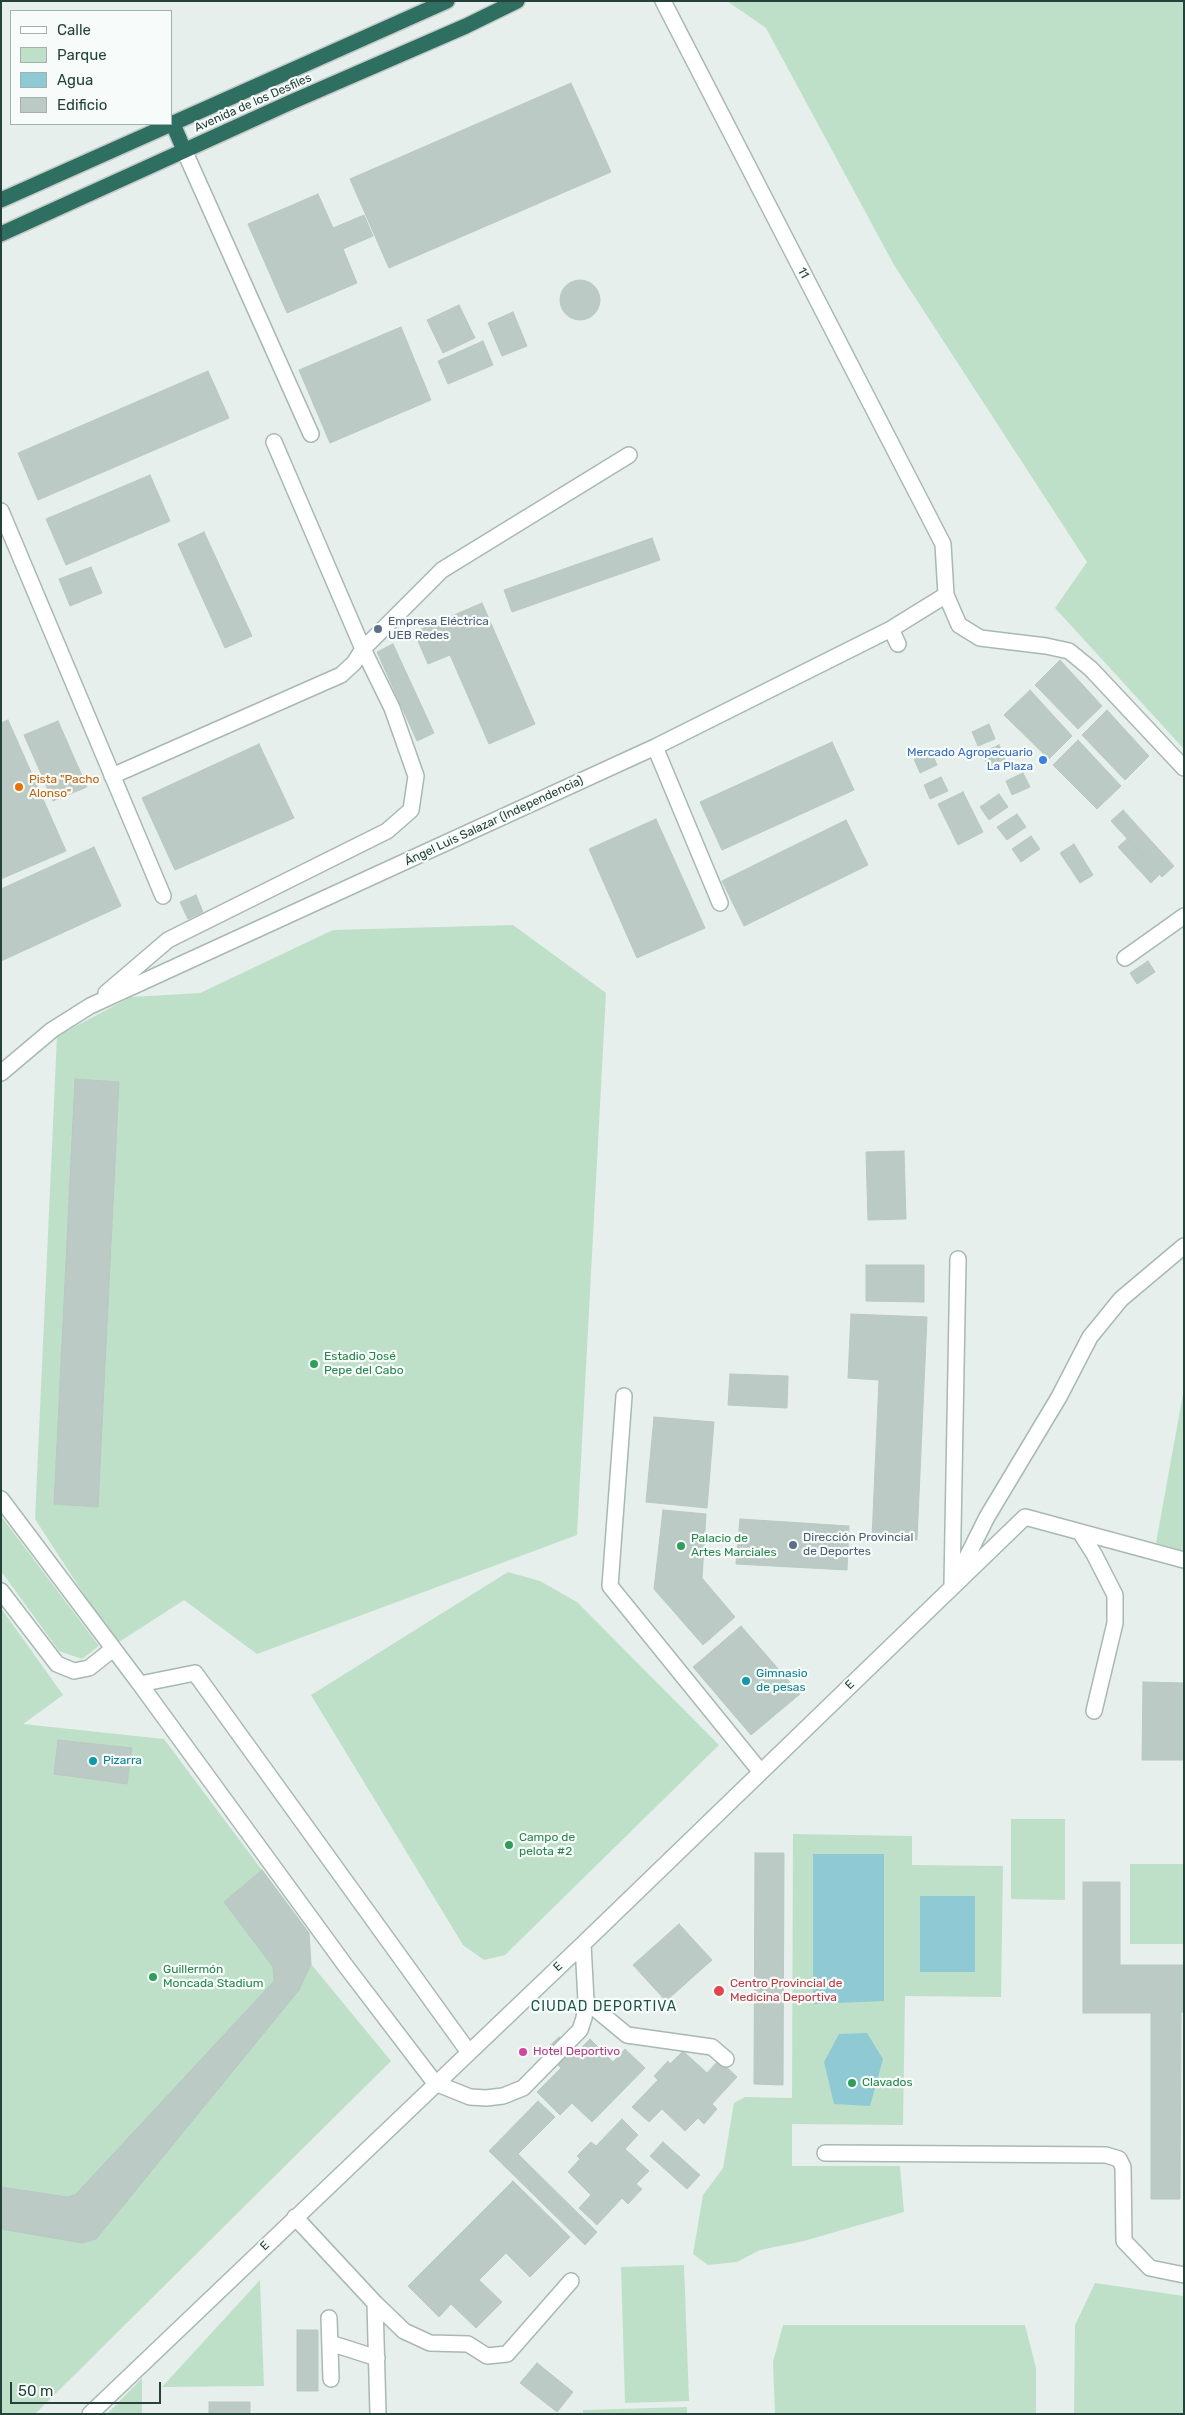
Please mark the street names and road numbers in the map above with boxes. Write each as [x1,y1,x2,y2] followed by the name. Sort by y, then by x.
[192,71,314,135] street label: Avenida de los Desfiles
[794,265,812,281] street label: 11
[402,773,586,869] street label: Ángel Luis Salazar (Independencia)
[842,1677,858,1693] street label: E
[550,1959,566,1975] street label: E
[257,2238,273,2254] street label: E

